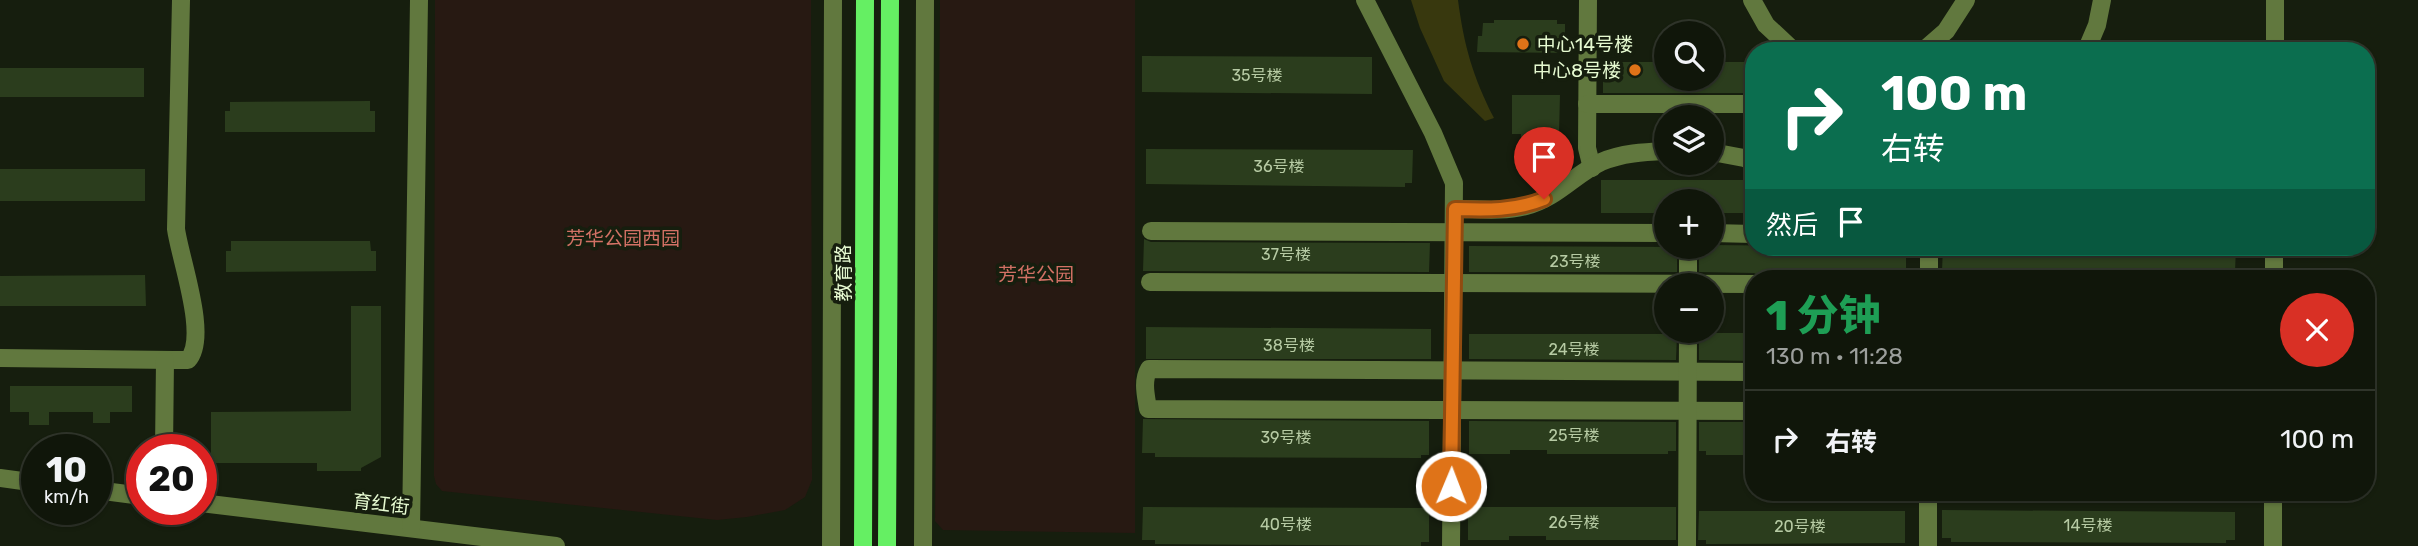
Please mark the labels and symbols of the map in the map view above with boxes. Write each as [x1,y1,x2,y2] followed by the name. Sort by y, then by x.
[1537,33,1633,56] place label: 中心14号楼
[1515,36,1531,52] marker: 中心14号楼
[1533,59,1621,82] place label: 中心8号楼
[1627,62,1643,78] marker: 中心8号楼
[1231,66,1283,85] house number: 35号楼
[1514,127,1574,199] pin
[1253,157,1305,176] house number: 36号楼
[566,227,680,250] park label: 芳华公园西园
[832,244,855,302] street label: 教育路
[1261,245,1311,264] house number: 37号楼
[1549,252,1601,271] house number: 23号楼
[998,263,1074,286] park label: 芳华公园
[1263,336,1315,355] house number: 38号楼
[1548,340,1600,359] house number: 24号楼
[1549,426,1599,445] house number: 25号楼
[1260,428,1312,447] house number: 39号楼
[126,434,217,525] speed limit sign: 20
[1414,449,1488,523] position arrow
[351,489,411,519] street label: 育红街
[1548,513,1600,532] house number: 26号楼
[1260,515,1312,534] house number: 40号楼
[2064,516,2112,535] house number: 14号楼
[1774,517,1826,536] house number: 20号楼

